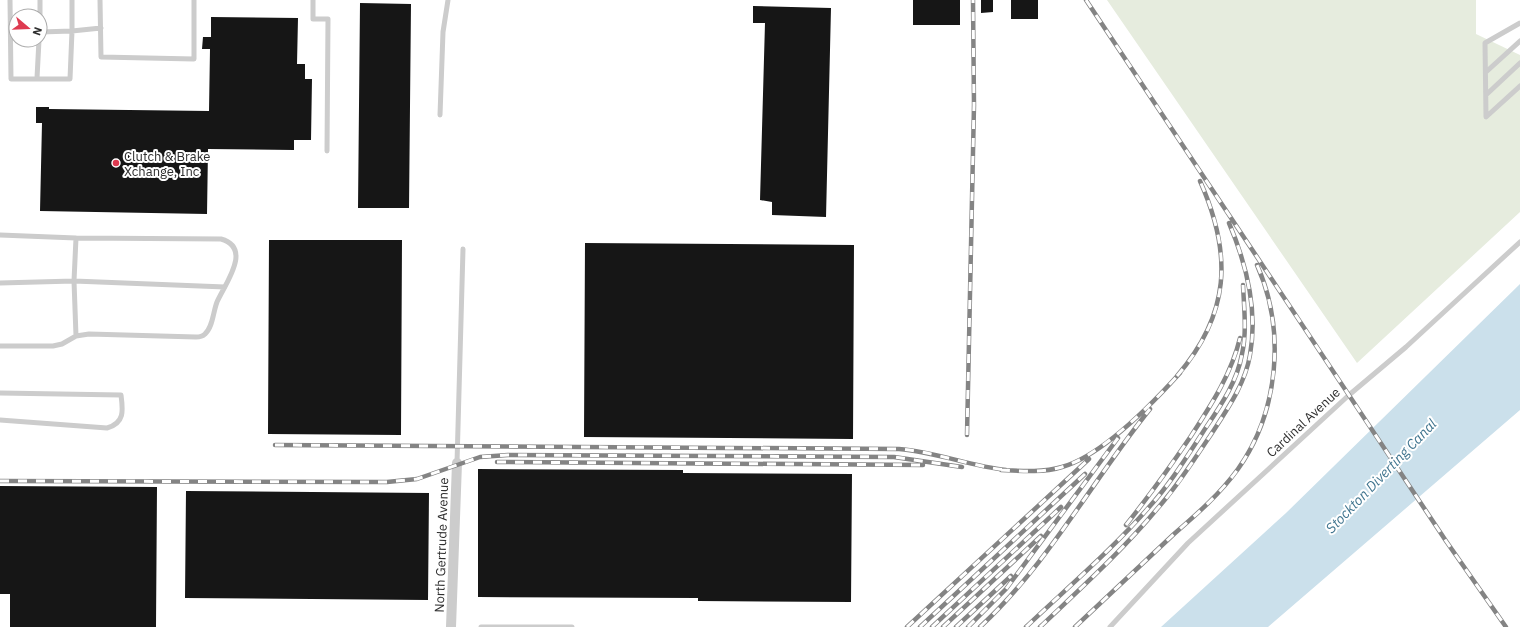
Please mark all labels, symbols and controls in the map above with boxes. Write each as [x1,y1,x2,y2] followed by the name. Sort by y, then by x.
[8,8,48,48] north arrow
[30,25,45,37] text: N
[124,148,211,180] place label: Clutch & Brake Xchange, Inc
[111,158,121,168] marker: Clutch & Brake Xchange, Inc
[1263,384,1344,461] street label: Cardinal Avenue
[1322,415,1440,537] water label: Stockton Diverting Canal
[431,477,452,613] street label: North Gertrude Avenue

